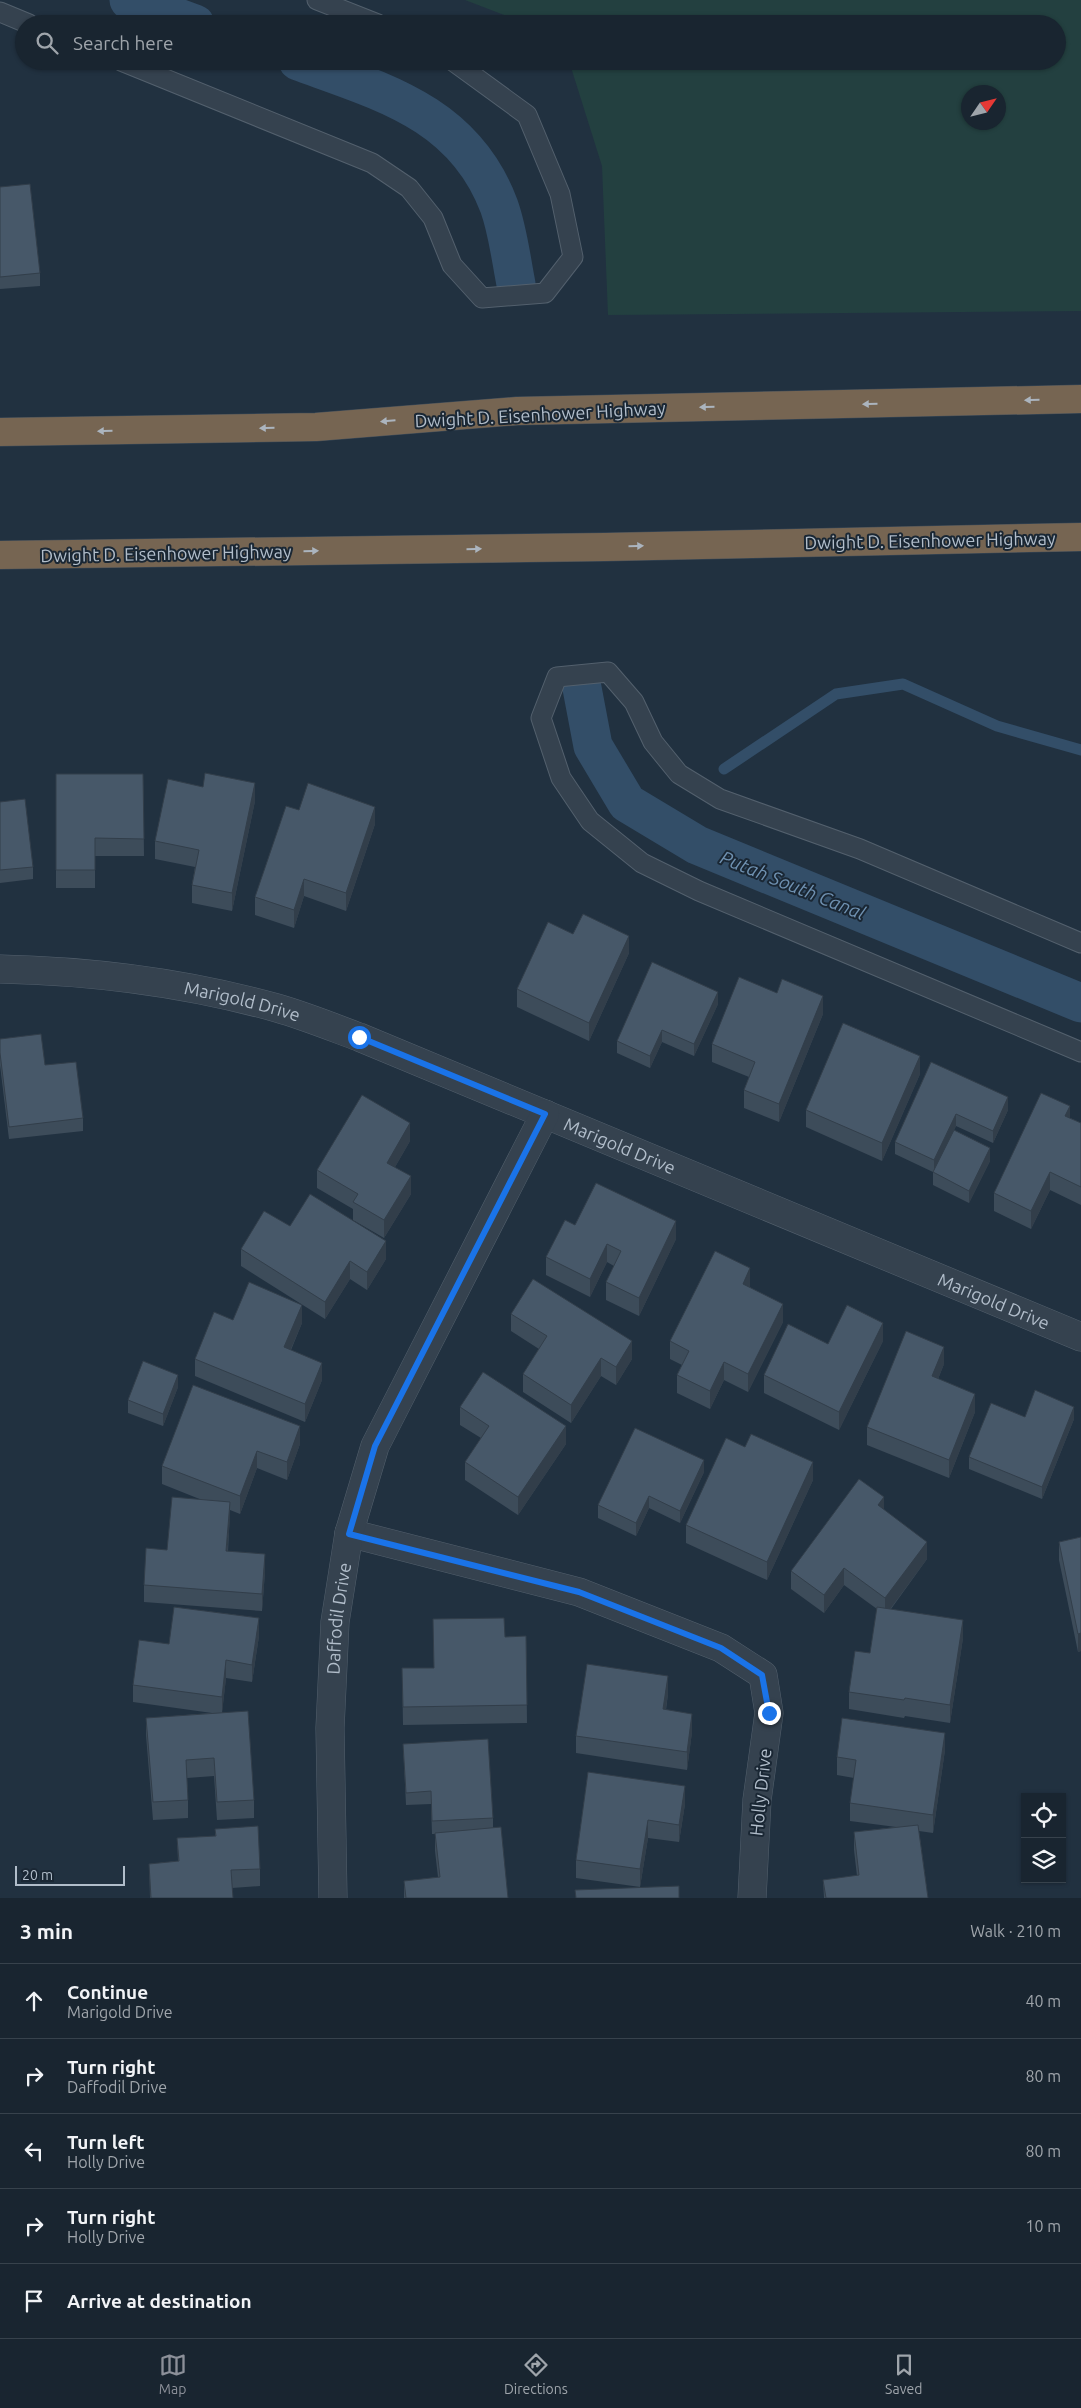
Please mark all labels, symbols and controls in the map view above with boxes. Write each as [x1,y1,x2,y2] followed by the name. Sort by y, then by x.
[15,15,1066,70] search box
[33,29,61,57] icon: search
[73,32,173,54] text: Search here
[961,85,1006,130] north arrow
[414,397,666,431] street label: Dwight D. Eisenhower Highway
[1024,397,1040,405] one-way arrow
[862,400,878,408] one-way arrow
[699,404,715,412] one-way arrow
[380,418,396,426] one-way arrow
[259,424,275,432] one-way arrow
[97,427,113,435] one-way arrow
[804,528,1056,552] street label: Dwight D. Eisenhower Highway
[40,541,292,565] street label: Dwight D. Eisenhower Highway
[628,542,644,550] one-way arrow
[466,544,482,552] one-way arrow
[303,547,319,555] one-way arrow
[717,846,869,924] water label: Putah South Canal
[183,977,303,1025] street label: Marigold Drive
[348,1026,371,1049] route start
[561,1113,679,1177] street label: Marigold Drive
[935,1269,1053,1333] street label: Marigold Drive
[323,1561,354,1675] street label: Daffodil Drive
[758,1702,781,1725] route end
[745,1747,775,1837] street label: Holly Drive
[1021,1793,1066,1883] map controls
[1021,1793,1066,1838] button: locate
[1021,1838,1066,1883] button: layers
[15,1863,125,1886] scale bar
[22,1867,53,1883] text: 20 m
[20,1919,73,1943] text: 3 min
[970,1922,1061,1940] text: Walk · 210 m
[67,1981,148,2003] text: Continue
[20,1987,48,2015] icon: ahead
[1025,1992,1061,2010] text: 40 m
[67,2003,173,2021] text: Marigold Drive
[67,2056,155,2078] text: Turn right
[20,2062,48,2090] icon: right
[1025,2067,1061,2085] text: 80 m
[67,2078,167,2096] text: Daffodil Drive
[67,2131,145,2153] text: Turn left
[20,2137,48,2165] icon: left
[1025,2142,1061,2160] text: 80 m
[67,2153,145,2171] text: Holly Drive
[67,2206,155,2228] text: Turn right
[20,2212,48,2240] icon: right
[1025,2217,1061,2235] text: 10 m
[67,2228,145,2246] text: Holly Drive
[20,2287,48,2315] icon: arrive
[67,2290,252,2312] text: Arrive at destination
[159,2351,187,2397] tab: Map
[504,2351,568,2397] tab: Directions
[885,2351,922,2397] tab: Saved

